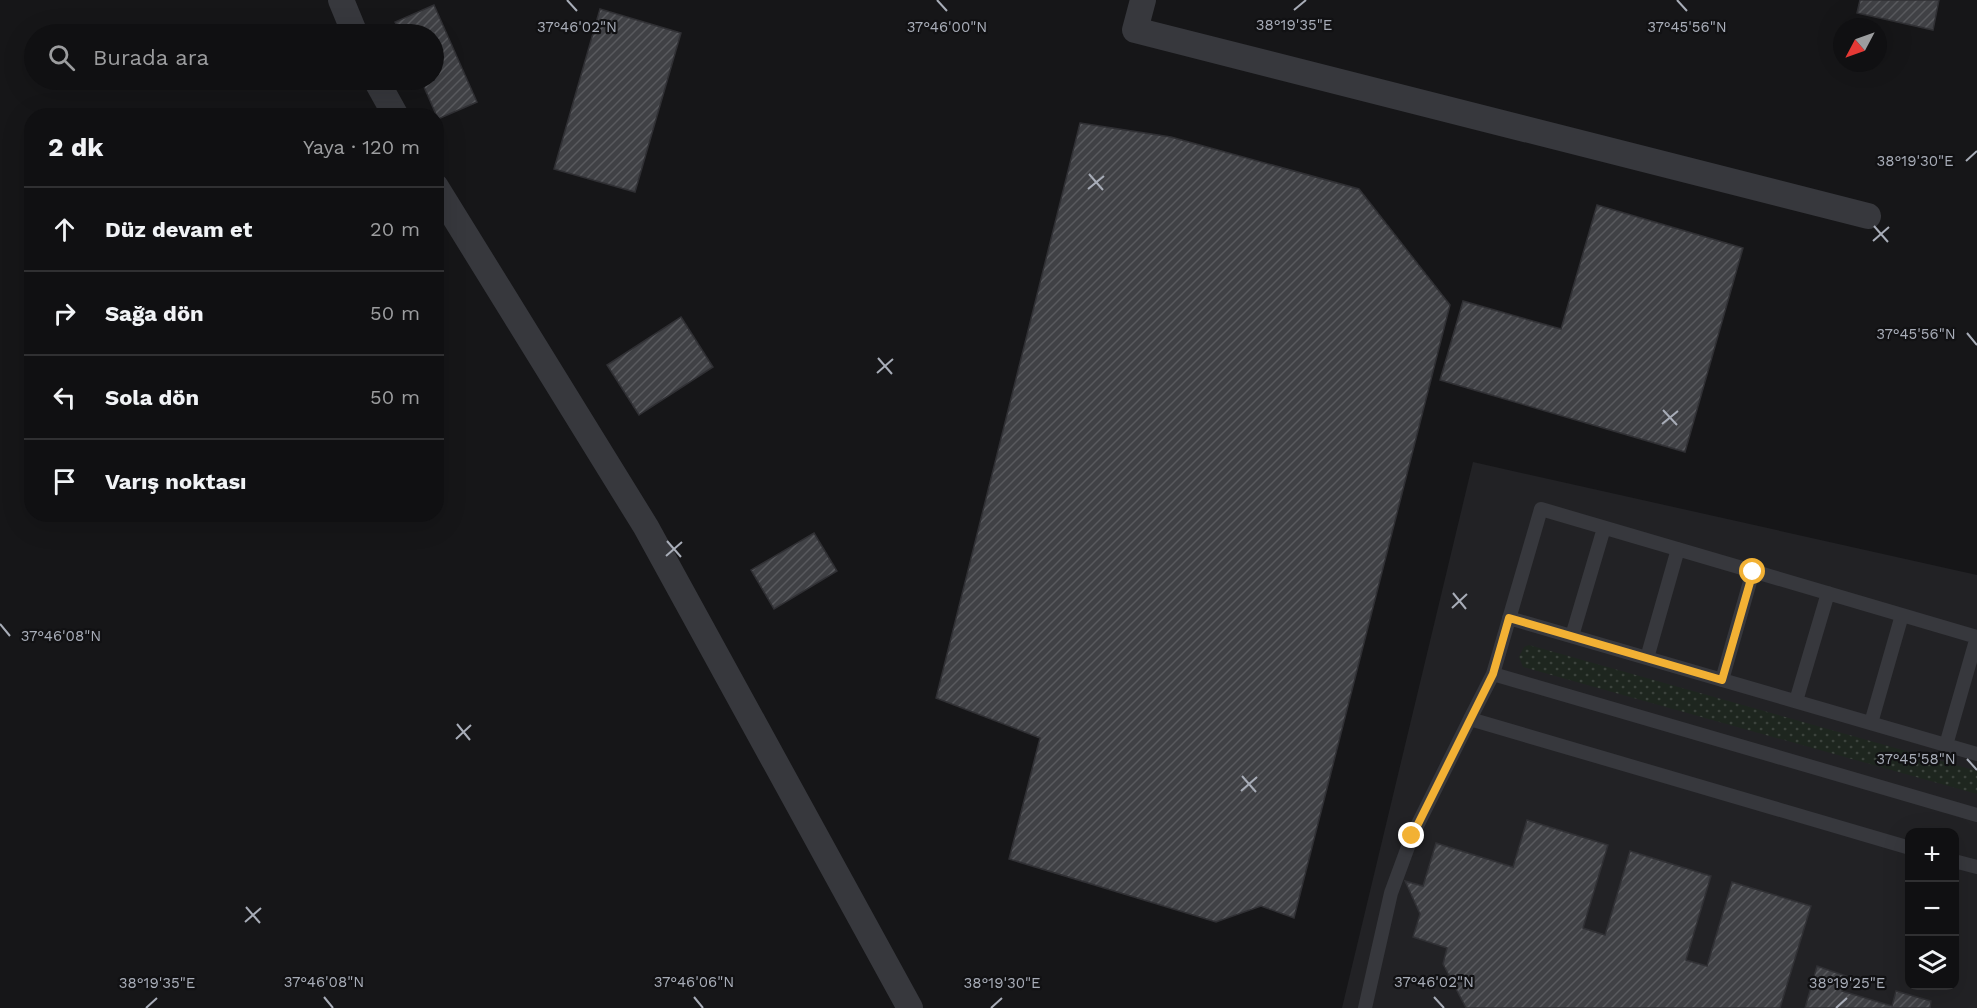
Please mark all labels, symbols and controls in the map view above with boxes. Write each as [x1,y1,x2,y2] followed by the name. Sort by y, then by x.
[1256,16,1332,34] text: 38°19'35"E
[537,18,617,36] text: 37°46'02"N
[907,18,987,36] text: 37°46'00"N
[1647,18,1727,36] text: 37°45'56"N
[1833,18,1887,72] north arrow
[24,24,444,90] search box
[45,41,78,74] icon: search
[93,45,209,70] text: Burada ara
[48,132,103,162] text: 2 dk
[303,135,420,159] text: Yaya · 120 m
[1876,152,1954,170] text: 38°19'30"E
[48,213,81,246] icon: ahead
[105,217,252,242] text: Düz devam et
[370,217,420,241] text: 20 m
[48,297,81,330] icon: right
[105,301,204,326] text: Sağa dön
[370,301,420,325] text: 50 m
[1876,325,1956,343] text: 37°45'56"N
[48,381,81,414] icon: left
[105,385,199,410] text: Sola dön
[370,385,420,409] text: 50 m
[48,465,81,498] icon: arrive
[105,469,247,494] text: Varış noktası
[1739,558,1765,584] route start
[21,627,101,645] text: 37°46'08"N
[1876,750,1956,768] text: 37°45'58"N
[1398,822,1424,848] route end
[1905,828,1959,990] map controls
[1905,828,1959,882] button: +
[1905,882,1959,936] button: −
[1905,936,1959,990] button: layers
[284,973,364,991] text: 37°46'08"N
[654,973,734,991] text: 37°46'06"N
[1394,973,1474,991] text: 37°46'02"N
[119,974,195,992] text: 38°19'35"E
[963,974,1041,992] text: 38°19'30"E
[1809,974,1885,992] text: 38°19'25"E

